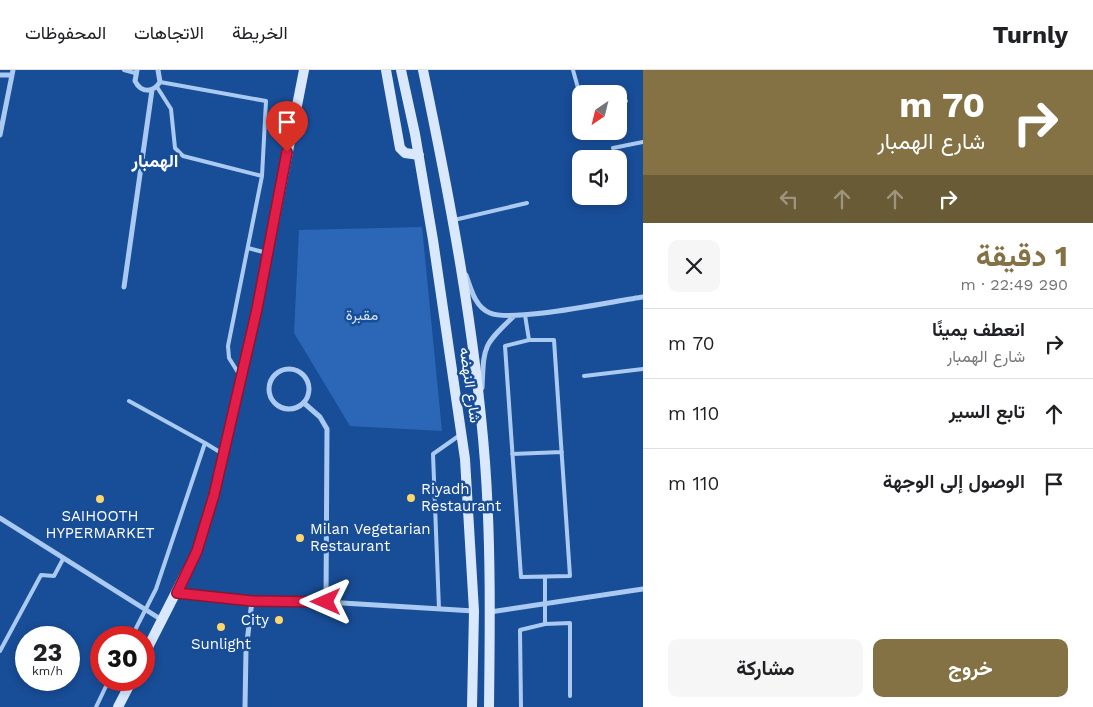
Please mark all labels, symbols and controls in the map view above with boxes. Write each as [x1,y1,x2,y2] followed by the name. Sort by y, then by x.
[993,21,1068,49] text: Turnly
[25,22,106,43] text: المحفوظات
[134,22,204,43] text: الاتجاهات
[232,22,288,43] text: الخريطة
[899,84,985,126] text: 70 m
[572,85,628,140] north arrow
[572,85,627,205] map controls
[1003,90,1068,155] icon: right
[266,101,308,152] pin
[273,108,301,136] icon: arrive
[877,129,985,154] text: شارع الهمبار
[130,150,179,172] district label: الهمبار
[572,150,627,205] button: sound
[775,185,803,213] icon: left
[828,185,856,213] icon: ahead
[881,185,909,213] icon: ahead
[934,185,962,213] icon: right
[976,238,1068,273] text: 1 دقيقة
[668,240,720,292] button: close
[961,275,1068,294] text: 290 m · 22:49
[346,306,378,324] park label: مقبرة
[932,318,1025,341] text: انعطف يمينًا
[1040,330,1068,358] icon: right
[668,332,715,355] text: 70 m
[454,346,484,424] street label: شارع النهضه
[947,347,1025,366] text: شارع الهمبار
[949,400,1025,423] text: تابع السير
[1040,400,1068,428] icon: ahead
[668,402,719,425] text: 110 m
[883,470,1025,493] text: الوصول إلى الوجهة
[1040,470,1068,498] icon: arrive
[668,472,719,495] text: 110 m
[421,480,502,515] place label: Riyadh Restaurant
[405,492,417,504] marker: Riyadh Restaurant
[94,493,106,505] marker: SAIHOOTH HYPERMARKET
[45,507,155,542] place label: SAIHOOTH HYPERMARKET
[310,520,431,555] place label: Milan Vegetarian Restaurant
[294,532,306,544] marker: Milan Vegetarian Restaurant
[299,575,351,627] position arrow
[241,611,269,629] place label: City
[273,614,285,626] marker: City
[215,621,227,633] marker: Sunlight
[90,626,155,691] speed limit sign: 30
[191,635,252,653] place label: Sunlight
[33,638,62,667] text: 23
[668,639,863,697] button: مشاركة
[873,639,1068,697] button: خروج
[32,664,63,678] text: km/h

